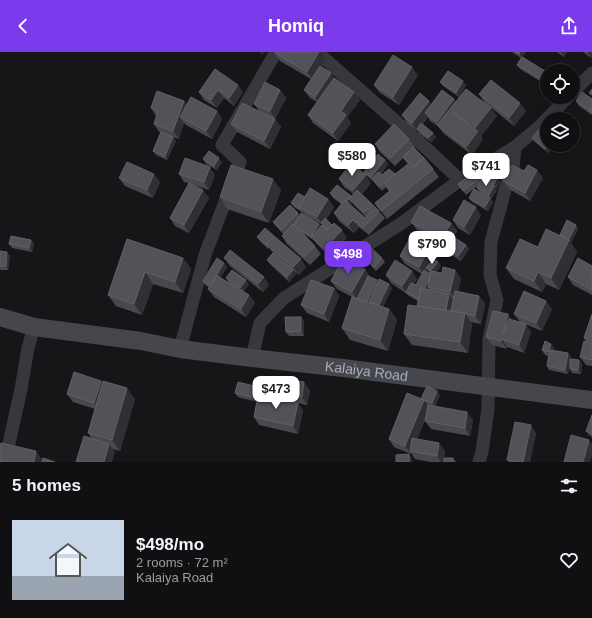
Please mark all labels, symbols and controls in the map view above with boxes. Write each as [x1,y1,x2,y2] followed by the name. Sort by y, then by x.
[12,15,34,37] icon: back
[558,15,580,37] icon: share
[268,16,324,36] text: Homiq
[540,64,580,152] map controls
[540,64,580,104] button: locate
[540,112,580,152] button: layers
[328,143,376,177] pin: $580
[338,148,366,163] text: $580
[462,153,510,187] pin: $741
[472,158,500,173] text: $741
[408,231,456,265] pin: $790
[418,236,446,251] text: $790
[324,241,372,275] pin: $498
[334,246,362,261] text: $498
[324,358,409,384] street label: Kalaiya Road
[252,376,300,410] pin: $473
[262,381,290,396] text: $473
[558,475,580,497] icon: filters
[12,476,81,495] text: 5 homes
[136,535,204,554] text: $498/mo
[44,536,92,584] icon: home
[558,549,580,571] icon: heart
[136,555,228,570] text: 2 rooms · 72 m²
[136,570,213,585] text: Kalaiya Road

